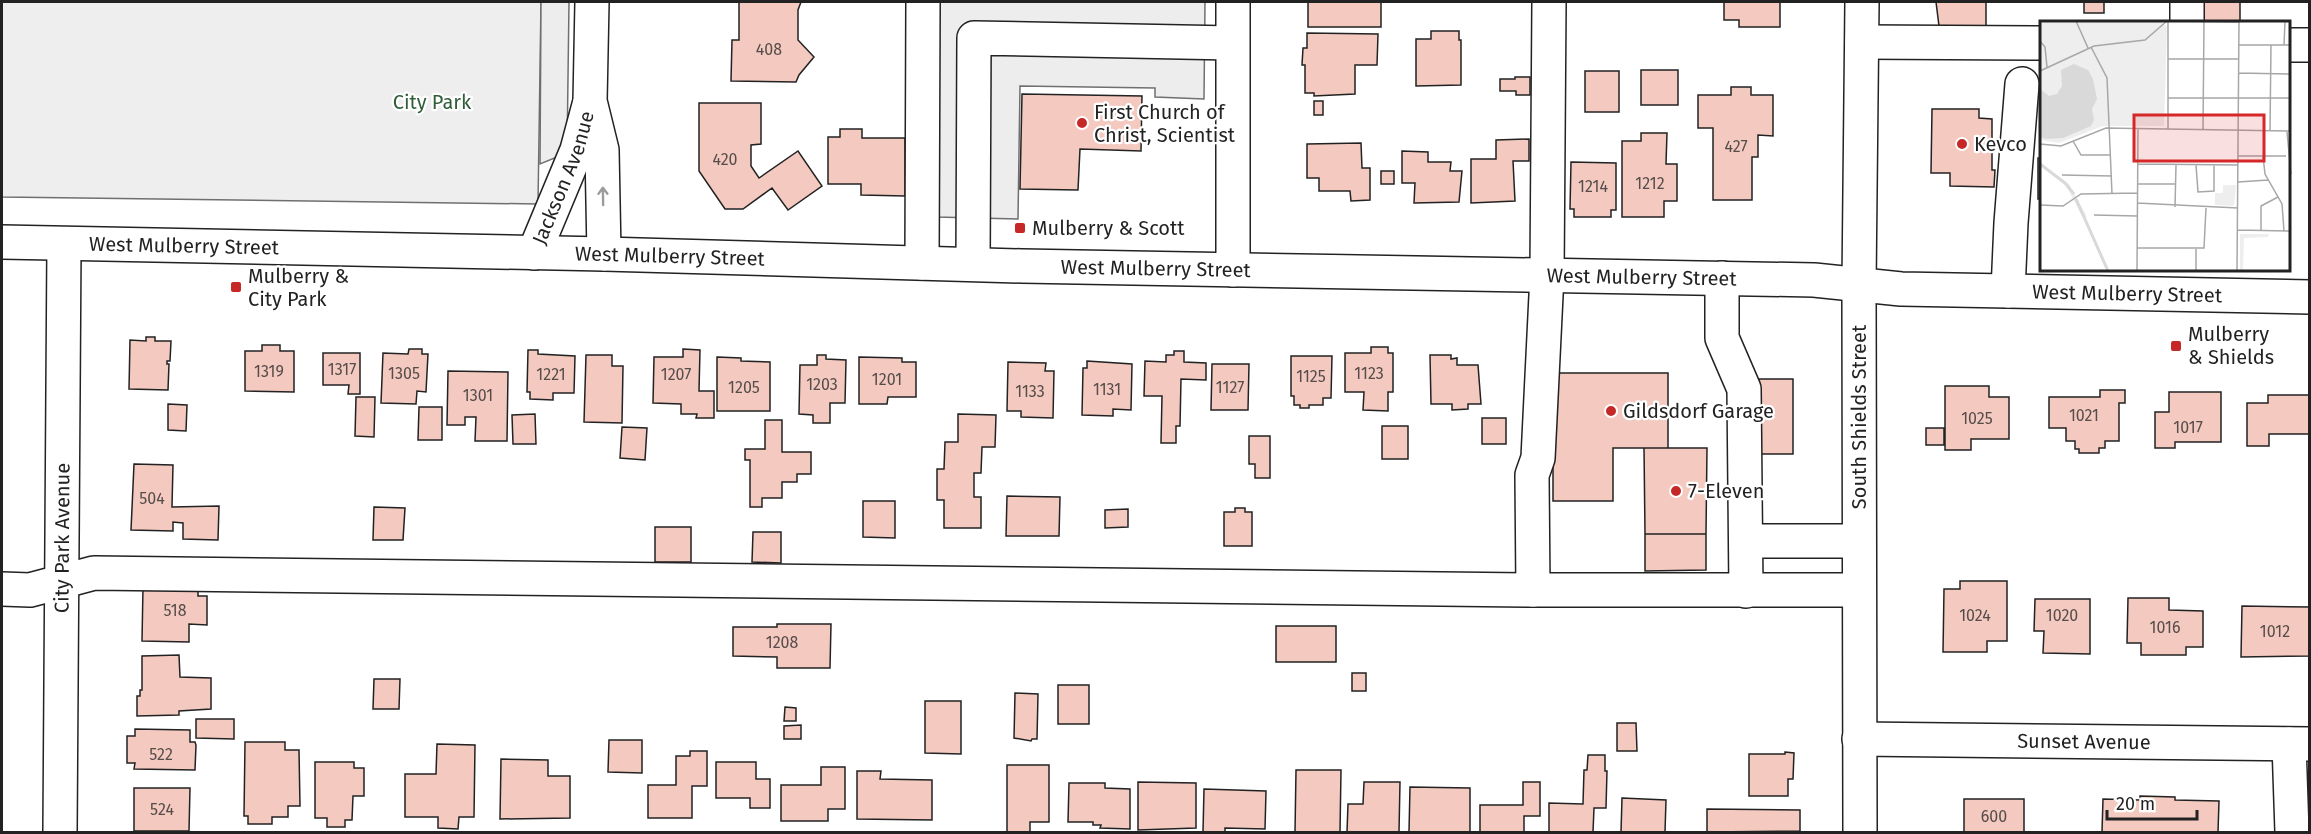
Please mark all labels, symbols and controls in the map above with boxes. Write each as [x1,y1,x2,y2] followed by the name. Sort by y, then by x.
[2040,21,2290,272] inset map
[756,40,782,59] house number: 408
[393,90,472,114] park label: City Park
[1094,100,1236,147] place label: First Church of Christ, Scientist
[527,108,599,248] street label: Jackson Avenue
[1075,116,1089,130] marker: First Church of Christ, Scientist
[1974,132,2027,156] place label: Kevco
[1724,137,1748,156] house number: 427
[1955,137,1969,151] marker: Kevco
[712,150,738,169] house number: 420
[1635,174,1665,193] house number: 1212
[1578,177,1608,196] house number: 1214
[597,186,609,206] one-way arrow
[1032,216,1185,240] place label: Mulberry & Scott
[1013,221,1027,235] marker: Mulberry & Scott
[89,232,280,260] street label: West Mulberry Street
[575,241,766,271] street label: West Mulberry Street
[1061,255,1252,282] street label: West Mulberry Street
[1546,263,1738,291] street label: West Mulberry Street
[248,264,349,311] place label: Mulberry & City Park
[229,280,243,294] marker: Mulberry & City Park
[2032,280,2223,307] street label: West Mulberry Street
[2188,322,2274,369] place label: Mulberry & Shields
[1847,324,1871,509] street label: South Shields Street
[2169,339,2183,353] marker: Mulberry & Shields
[328,360,356,379] house number: 1317
[254,362,284,381] house number: 1319
[388,364,420,383] house number: 1305
[1354,364,1384,383] house number: 1123
[536,365,566,384] house number: 1221
[661,365,691,384] house number: 1207
[1296,367,1326,386] house number: 1125
[872,370,902,389] house number: 1201
[806,375,838,394] house number: 1203
[728,378,760,397] house number: 1205
[1216,378,1244,397] house number: 1127
[1093,380,1121,399] house number: 1131
[1015,382,1045,401] house number: 1133
[463,386,493,405] house number: 1301
[1623,399,1774,423] place label: Gildsdorf Garage
[1604,404,1618,418] marker: Gildsdorf Garage
[2069,406,2099,425] house number: 1021
[1961,409,1993,428] house number: 1025
[2173,418,2203,437] house number: 1017
[49,463,75,613] street label: City Park Avenue
[1688,479,1764,503] place label: 7-Eleven
[1669,484,1683,498] marker: 7-Eleven
[139,489,165,508] house number: 504
[164,601,187,620] house number: 518
[1959,606,1991,625] house number: 1024
[2046,606,2078,625] house number: 1020
[2150,618,2180,637] house number: 1016
[2260,622,2290,641] house number: 1012
[766,633,798,652] house number: 1208
[2017,729,2151,754] street label: Sunset Avenue
[149,745,173,764] house number: 522
[2107,783,2197,821] scale bar
[2116,793,2155,815] text: 20 m
[150,800,174,819] house number: 524
[1981,807,2007,826] house number: 600

